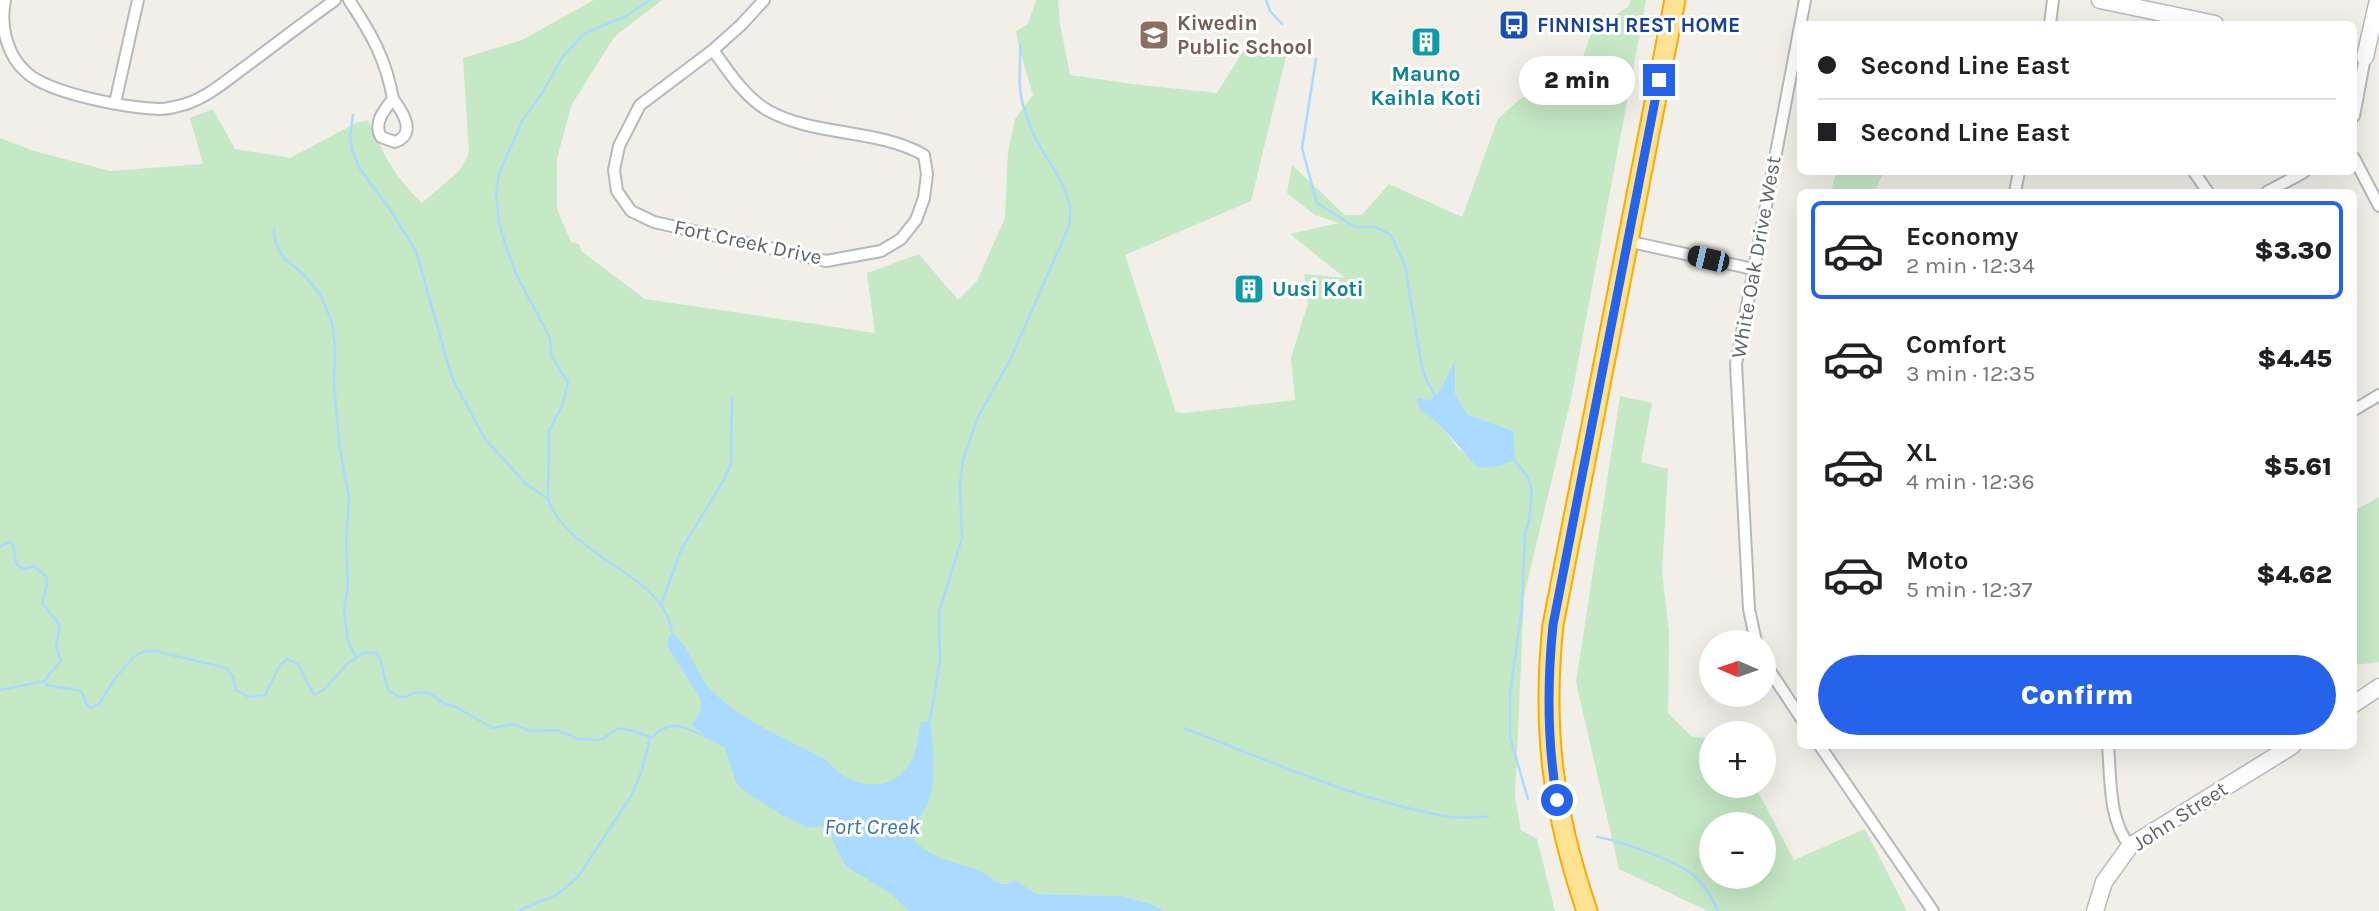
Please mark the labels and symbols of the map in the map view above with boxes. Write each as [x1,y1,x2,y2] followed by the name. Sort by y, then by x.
[1497,8,1531,42] bus stop icon: FINNISH REST HOME
[1177,11,1313,59] place label: Kiwedin Public School
[1537,13,1740,37] place label: FINNISH REST HOME
[1137,18,1171,52] school or university icon: Kiwedin Public School
[1409,25,1443,59] building icon: Mauno Kaihla Koti
[1519,56,1634,104] callout: 2 min
[1371,62,1481,110] place label: Mauno Kaihla Koti
[1643,64,1675,96] route end
[1726,154,1786,360] street label: White Oak Drive West
[672,215,824,269] street label: Fort Creek Drive
[1686,244,1731,274] car
[1232,272,1266,306] building icon: Uusi Koti
[1272,277,1364,301] place label: Uusi Koti
[1699,630,1776,707] north arrow
[2128,776,2232,855] street label: John Street
[1541,784,1573,816] route start
[824,813,920,840] water label: Fort Creek

